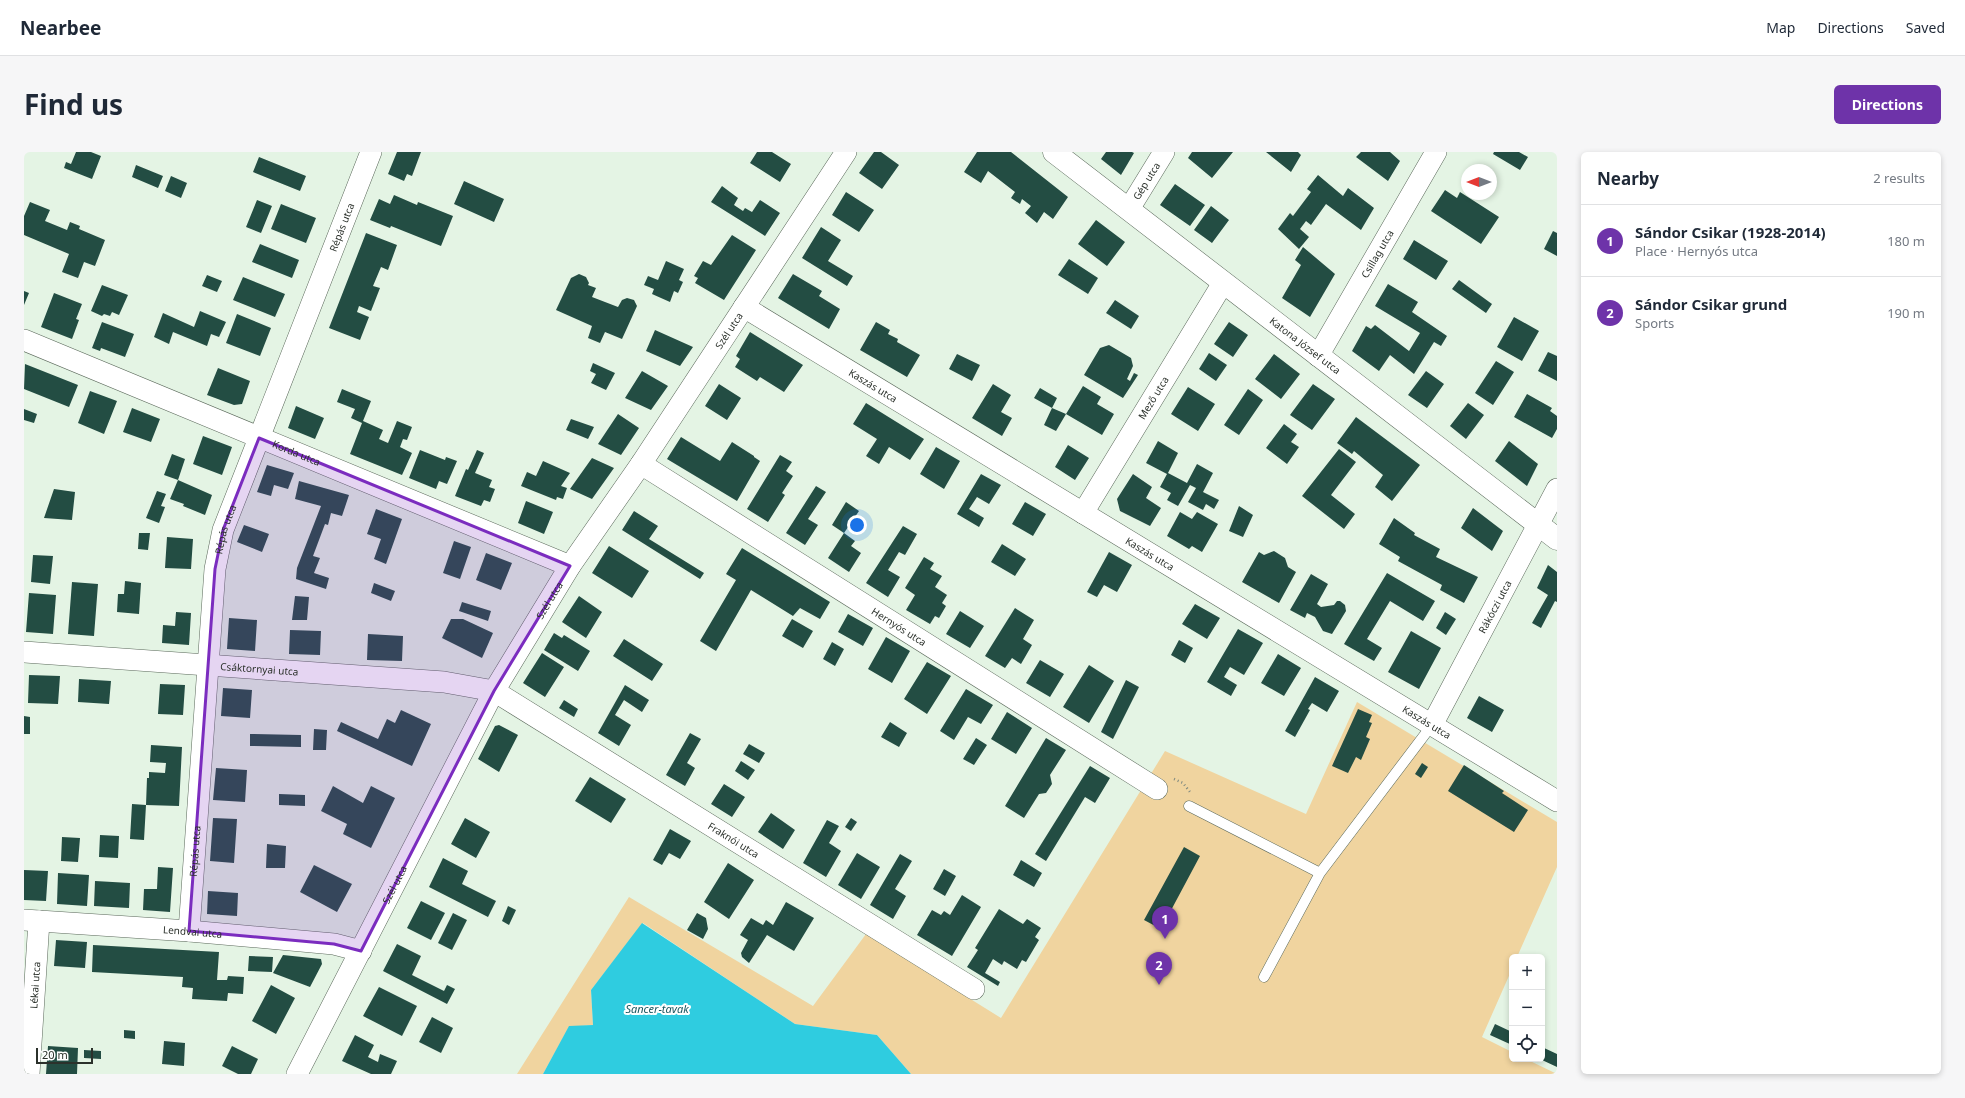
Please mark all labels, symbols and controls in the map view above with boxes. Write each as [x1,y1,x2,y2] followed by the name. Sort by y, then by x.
[20,15,101,41] text: Nearbee
[1766,18,1795,37] text: Map
[1817,18,1884,37] text: Directions
[1906,18,1945,37] text: Saved
[24,85,123,123] text: Find us
[1834,85,1941,124] button: Directions
[1129,159,1163,202] street label: Gép utca
[1461,164,1497,200] north arrow
[1597,167,1659,190] text: Nearby
[1873,169,1925,187] text: 2 results
[326,201,357,254] street label: Répás utca
[1635,222,1826,242] text: Sándor Csikar (1928-2014)
[1358,227,1397,281] street label: Csillag utca
[1606,232,1614,250] text: 1
[1887,232,1925,250] text: 180 m
[1635,242,1758,260] text: Place · Hernyós utca
[1635,294,1787,314] text: Sándor Csikar grund
[1606,304,1614,322] text: 2
[1887,304,1925,322] text: 190 m
[712,309,746,352] street label: Szél utca
[1267,314,1344,377] street label: Katona József utca
[1635,314,1674,332] text: Sports
[846,365,900,406] street label: Kaszás utca
[1135,373,1172,422] street label: Mező utca
[270,437,323,469] street label: Korda utca
[211,502,239,555] street label: Répás utca
[847,515,867,535] your location
[1123,533,1177,574] street label: Kaszás utca
[1475,578,1515,636] street label: Rákóczi utca
[533,579,566,621] street label: Szél utca
[869,604,929,649] street label: Hernyós utca
[220,659,299,679] street label: Csáktornyai utca
[1400,702,1454,742] street label: Kaszás utca
[705,819,762,861] street label: Fraknói utca
[186,825,204,877] street label: Répás utca
[379,863,410,906] street label: Szél utca
[1152,906,1178,939] pin: 1
[163,922,223,941] street label: Lendvai utca
[1146,952,1172,985] pin: 2
[1509,954,1545,1062] map controls
[1509,954,1545,990] button: +
[26,961,43,1009] street label: Lékai utca
[1509,990,1545,1026] button: −
[625,1001,689,1016] water label: Sancer-tavak
[1509,1026,1545,1062] button: locate
[36,1046,93,1065] scale bar
[42,1047,68,1062] text: 20 m

